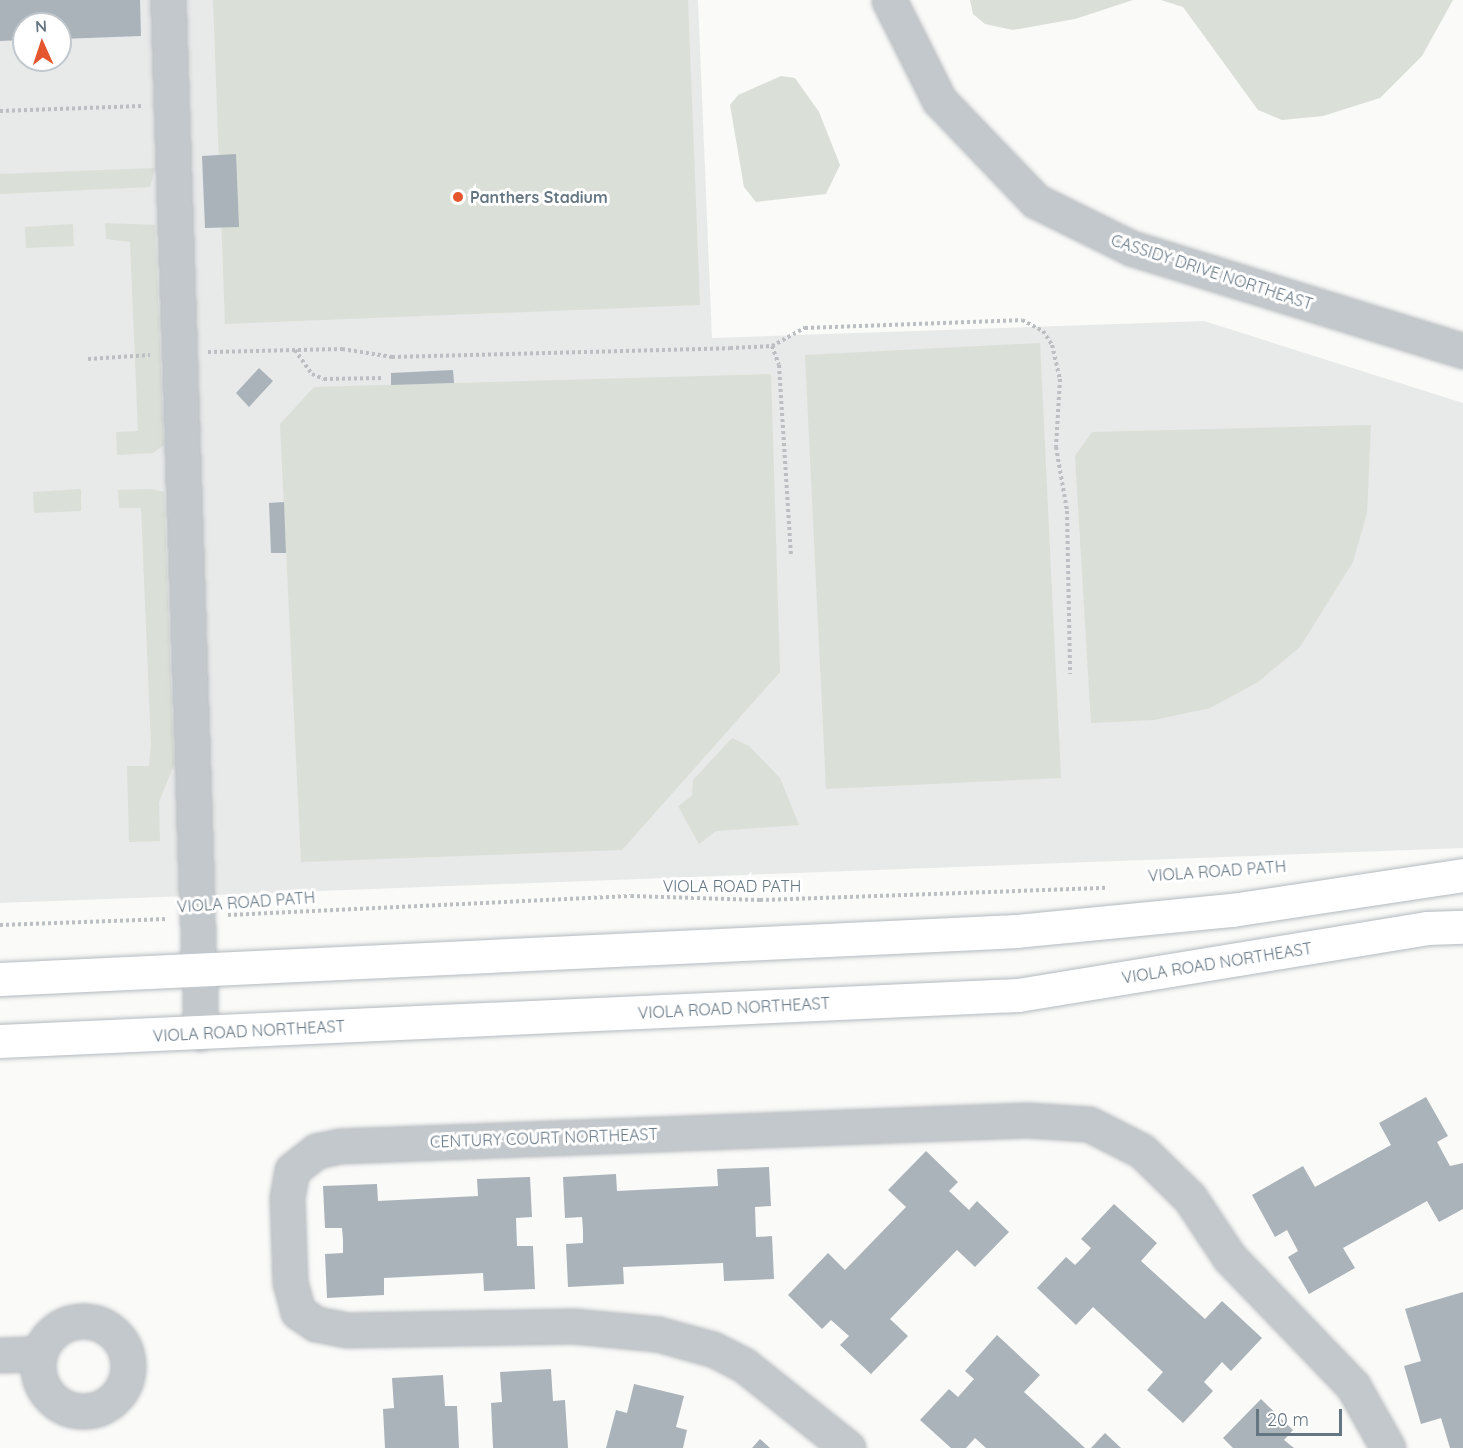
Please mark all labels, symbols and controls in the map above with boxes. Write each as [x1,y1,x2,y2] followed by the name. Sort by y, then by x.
[12,12,72,72] north arrow
[35,16,48,36] text: N
[470,187,608,207] place label: Panthers Stadium
[451,190,465,204] marker: Panthers Stadium
[1109,230,1315,314] street label: CASSIDY DRIVE NORTHEAST
[1147,857,1287,885] street label: VIOLA ROAD PATH
[663,876,801,896] street label: VIOLA ROAD PATH
[176,888,316,916] street label: VIOLA ROAD PATH
[1120,938,1314,988] street label: VIOLA ROAD NORTHEAST
[637,993,831,1023] street label: VIOLA ROAD NORTHEAST
[152,1016,346,1046] street label: VIOLA ROAD NORTHEAST
[430,1124,658,1152] street label: CENTURY COURT NORTHEAST
[1259,1397,1344,1435] scale bar
[1267,1408,1309,1431] text: 20 m

